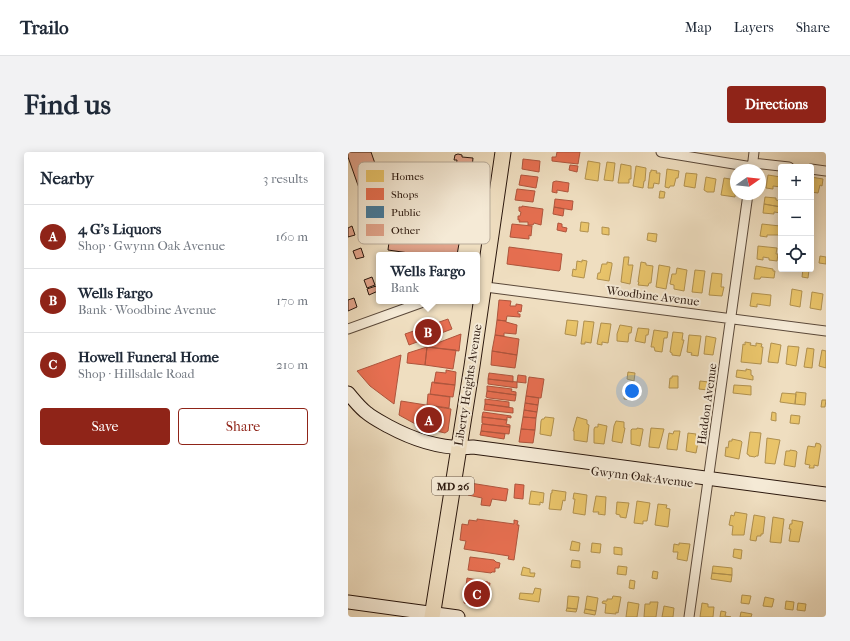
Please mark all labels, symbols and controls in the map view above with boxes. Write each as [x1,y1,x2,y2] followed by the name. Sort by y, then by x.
[20,17,69,39] text: Trailo
[685,19,712,36] text: Map
[734,19,774,36] text: Layers
[796,19,830,36] text: Share
[727,86,826,123] button: Directions
[24,88,111,121] text: Find us
[358,162,490,244] legend
[730,164,766,200] north arrow
[778,164,814,272] map controls
[778,164,814,200] button: +
[40,168,94,188] text: Nearby
[391,170,424,183] text: Homes
[263,171,308,186] text: 3 results
[391,188,418,201] text: Shops
[778,200,814,236] button: −
[391,206,421,219] text: Public
[78,220,161,238] text: 4 G's Liquors
[391,224,420,237] text: Other
[49,229,57,244] text: A
[276,229,308,244] text: 160 m
[778,236,814,272] button: locate
[78,238,225,253] text: Shop · Gwynn Oak Avenue
[376,252,480,304] popup
[391,262,465,280] text: Wells Fargo
[391,280,419,295] text: Bank
[605,283,700,309] street label: Woodbine Avenue
[78,284,153,302] text: Wells Fargo
[49,293,57,308] text: B
[276,293,308,308] text: 170 m
[78,302,216,317] text: Bank · Woodbine Avenue
[415,317,441,347] pin: B
[451,323,485,447] street label: Liberty Heights Avenue
[78,348,219,366] text: Howell Funeral Home
[49,357,57,372] text: C
[276,357,308,372] text: 210 m
[694,362,720,446] street label: Haddon Avenue
[78,366,195,381] text: Shop · Hillsdale Road
[622,381,642,401] your location
[416,405,442,435] pin: A
[40,408,170,445] button: Save
[178,408,308,445] button: Share
[590,464,694,490] street label: Gwynn Oak Avenue
[432,477,474,495] road number: MD 26
[464,579,490,609] pin: C

